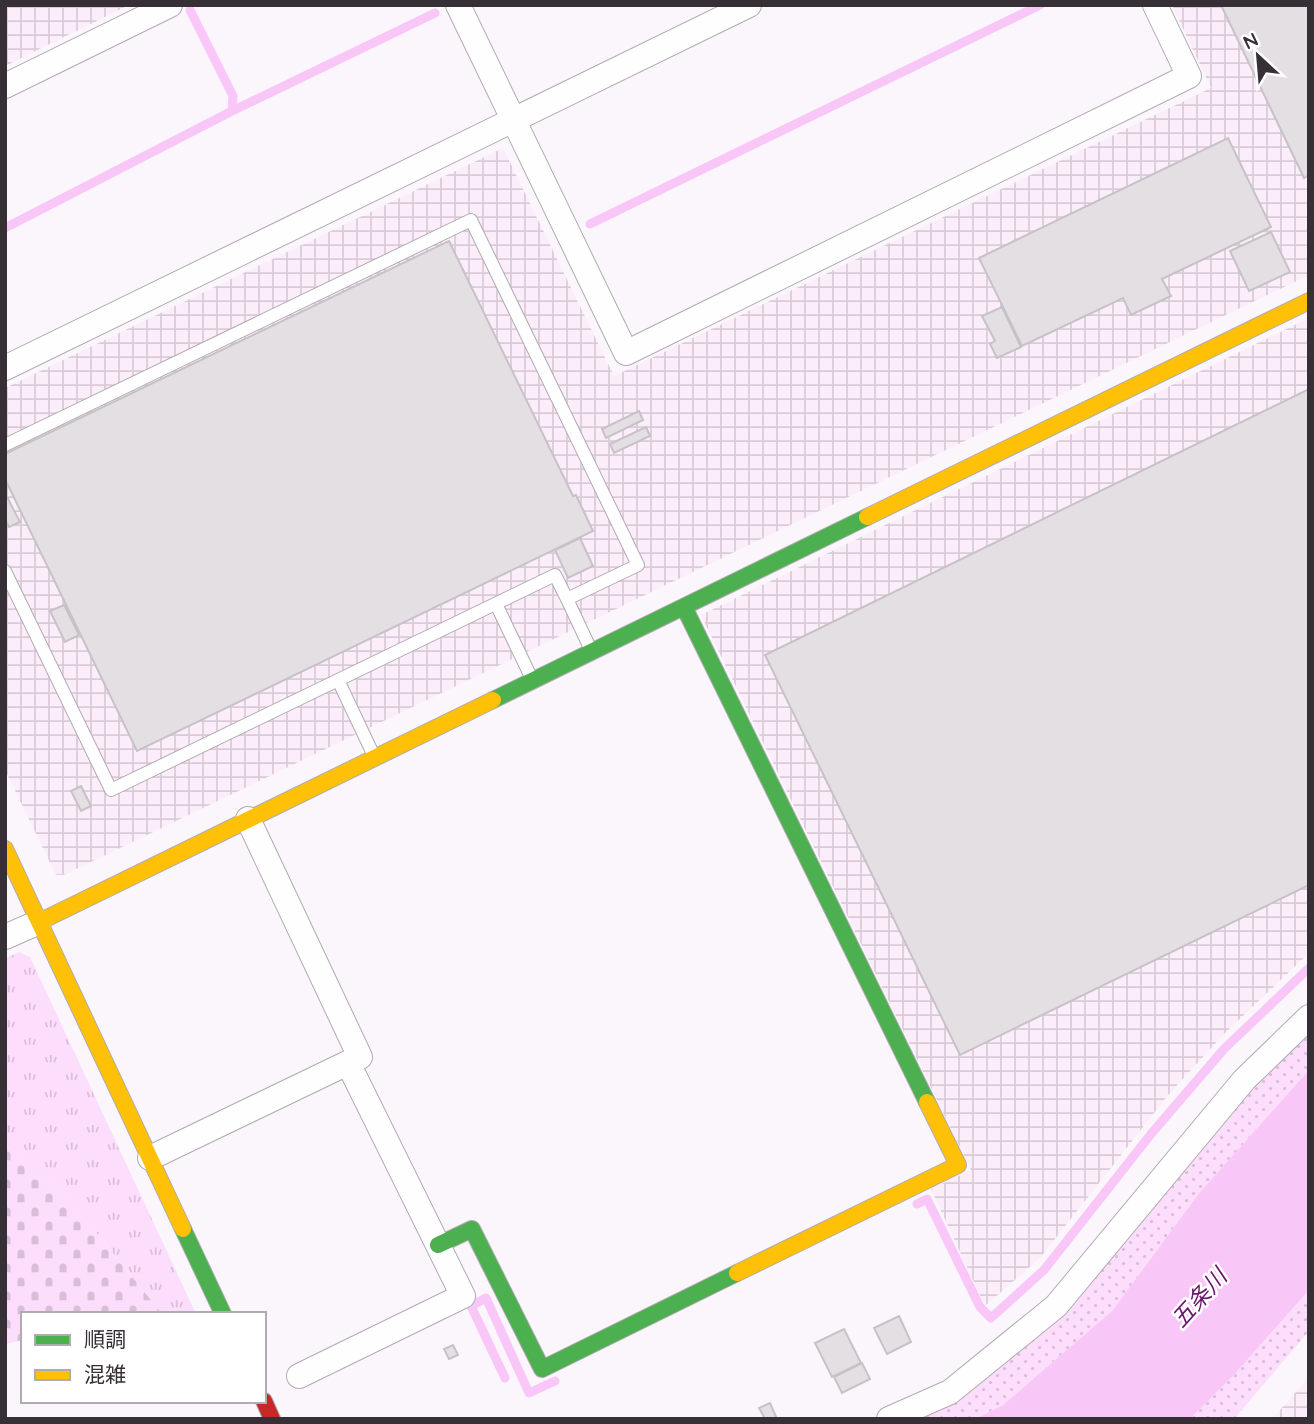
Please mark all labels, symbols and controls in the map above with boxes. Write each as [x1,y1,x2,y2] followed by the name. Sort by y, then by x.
[1223,21,1293,91] north arrow
[1239,27,1262,55] text: N
[1165,1260,1234,1333] water label: 五条川
[21,1312,266,1403] legend
[84,1326,126,1352] text: 順調
[84,1361,126,1387] text: 混雑

